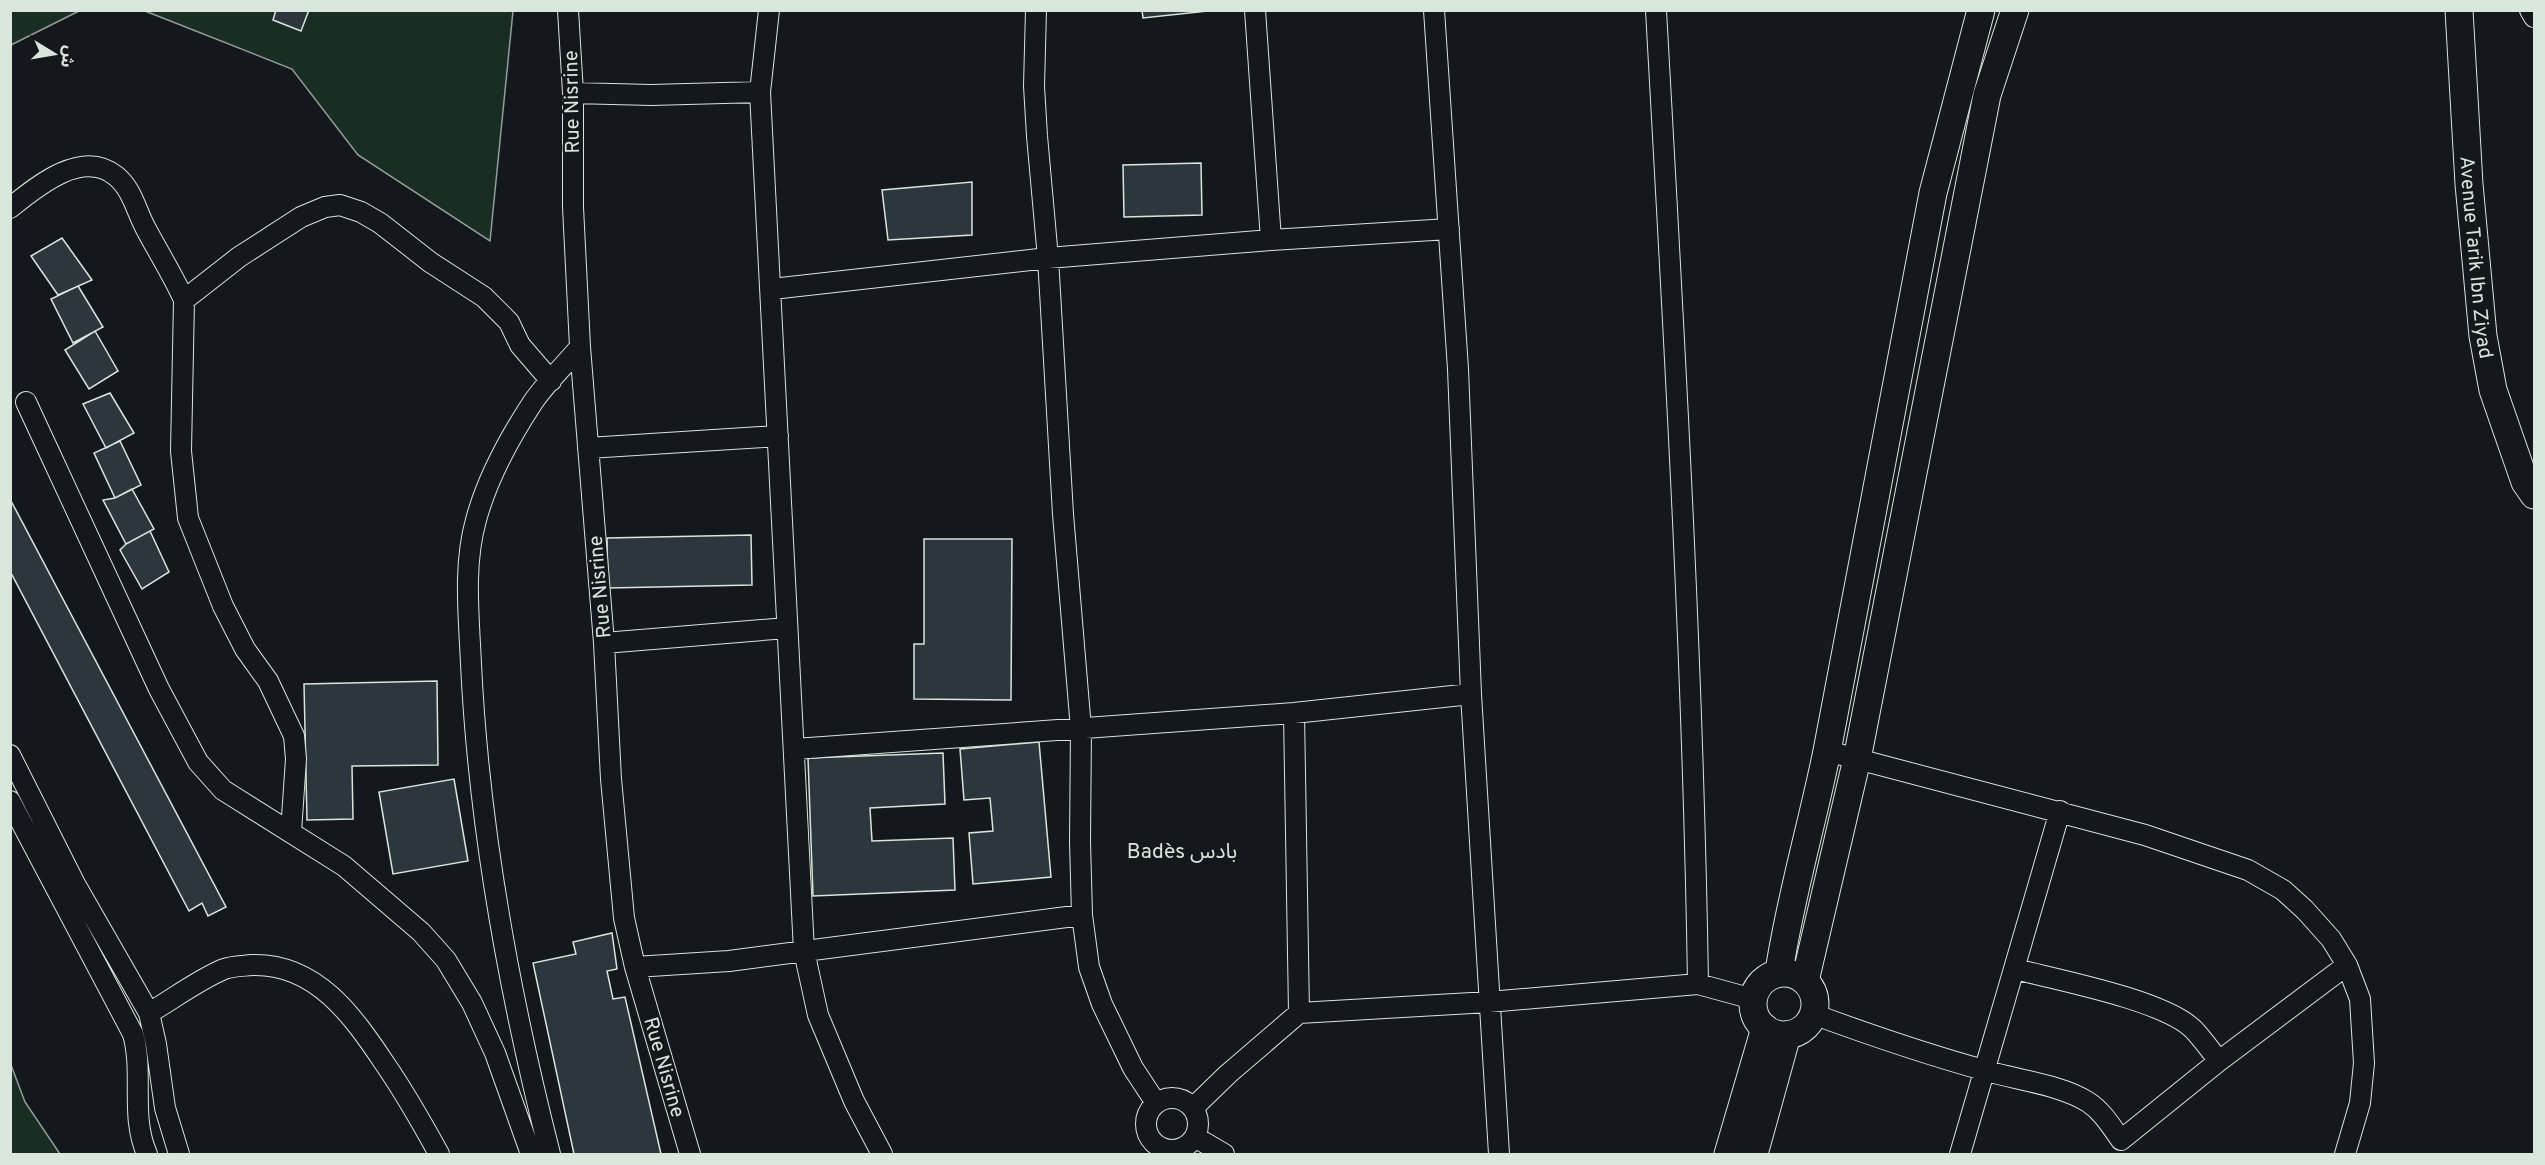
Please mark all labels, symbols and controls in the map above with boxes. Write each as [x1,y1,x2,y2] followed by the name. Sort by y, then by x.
[24,24,84,84] north arrow
[55,44,79,69] text: ش
[559,50,587,154] street label: Rue Nisrine
[2452,156,2498,361] street label: Avenue Tarik Ibn Ziyad
[584,534,618,639] street label: Rue Nisrine
[1127,839,1237,866] district label: Badès بادس
[636,1014,690,1121] street label: Rue Nisrine

